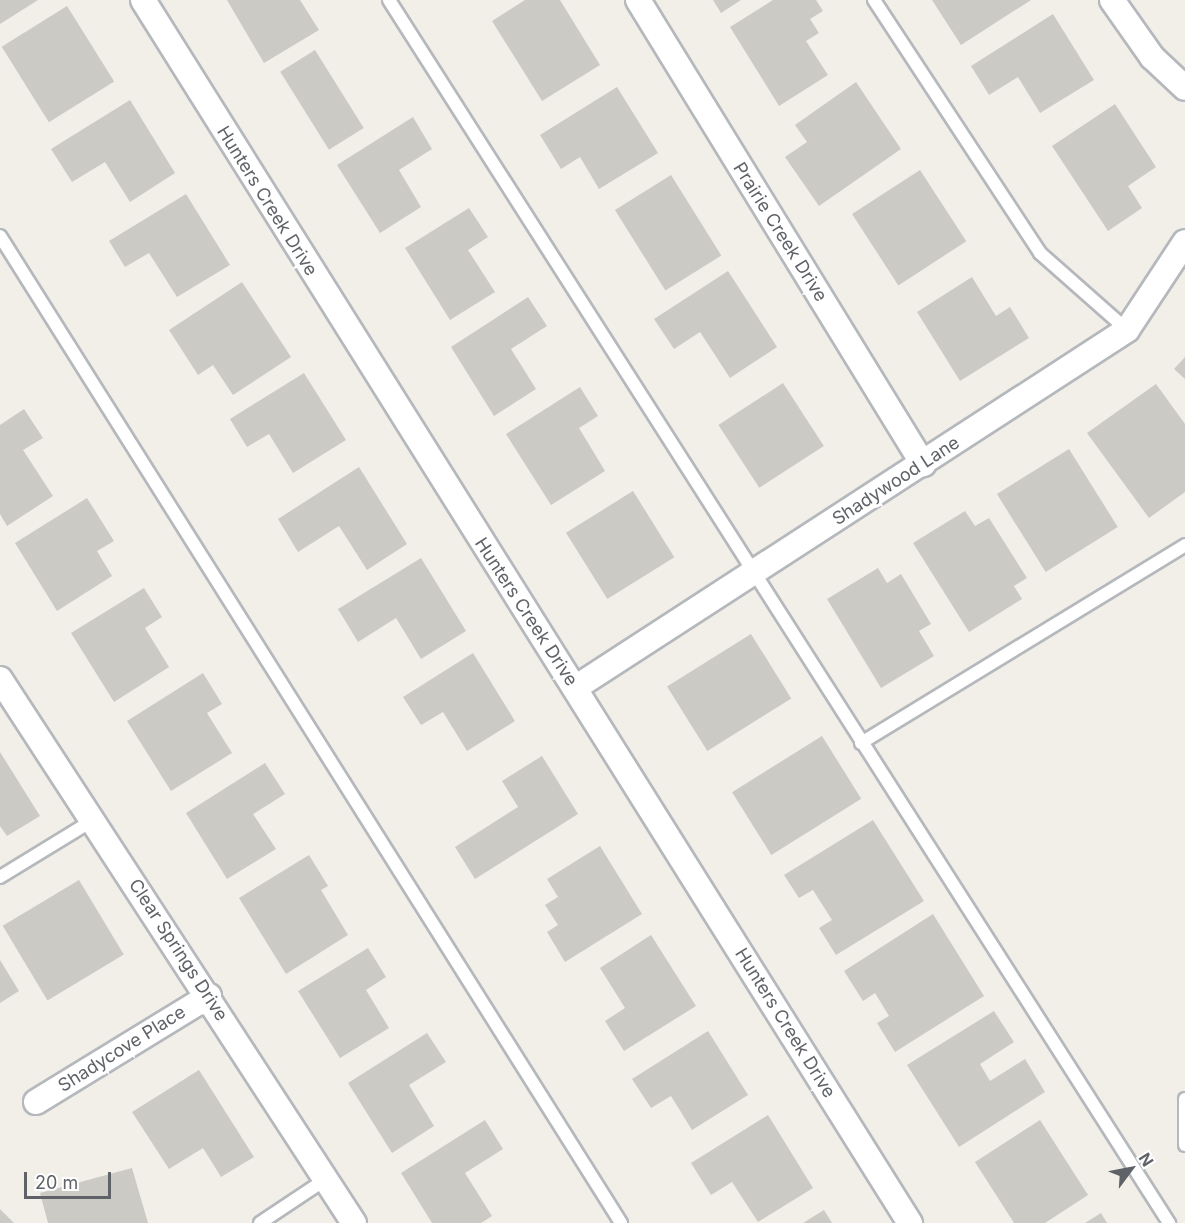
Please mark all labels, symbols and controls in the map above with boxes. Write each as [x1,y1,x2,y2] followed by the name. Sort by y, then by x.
[212,122,322,280] street label: Hunters Creek Drive
[728,158,832,306] street label: Prairie Creek Drive
[828,432,964,530] street label: Shadywood Lane
[470,534,582,690] street label: Hunters Creek Drive
[124,875,232,1025] street label: Clear Springs Drive
[730,944,840,1102] street label: Hunters Creek Drive
[54,1001,190,1097] street label: Shadycove Place
[1101,1139,1161,1199] north arrow
[1135,1149,1158,1170] text: N
[27,1160,114,1198] scale bar
[35,1172,78,1193] text: 20 m

